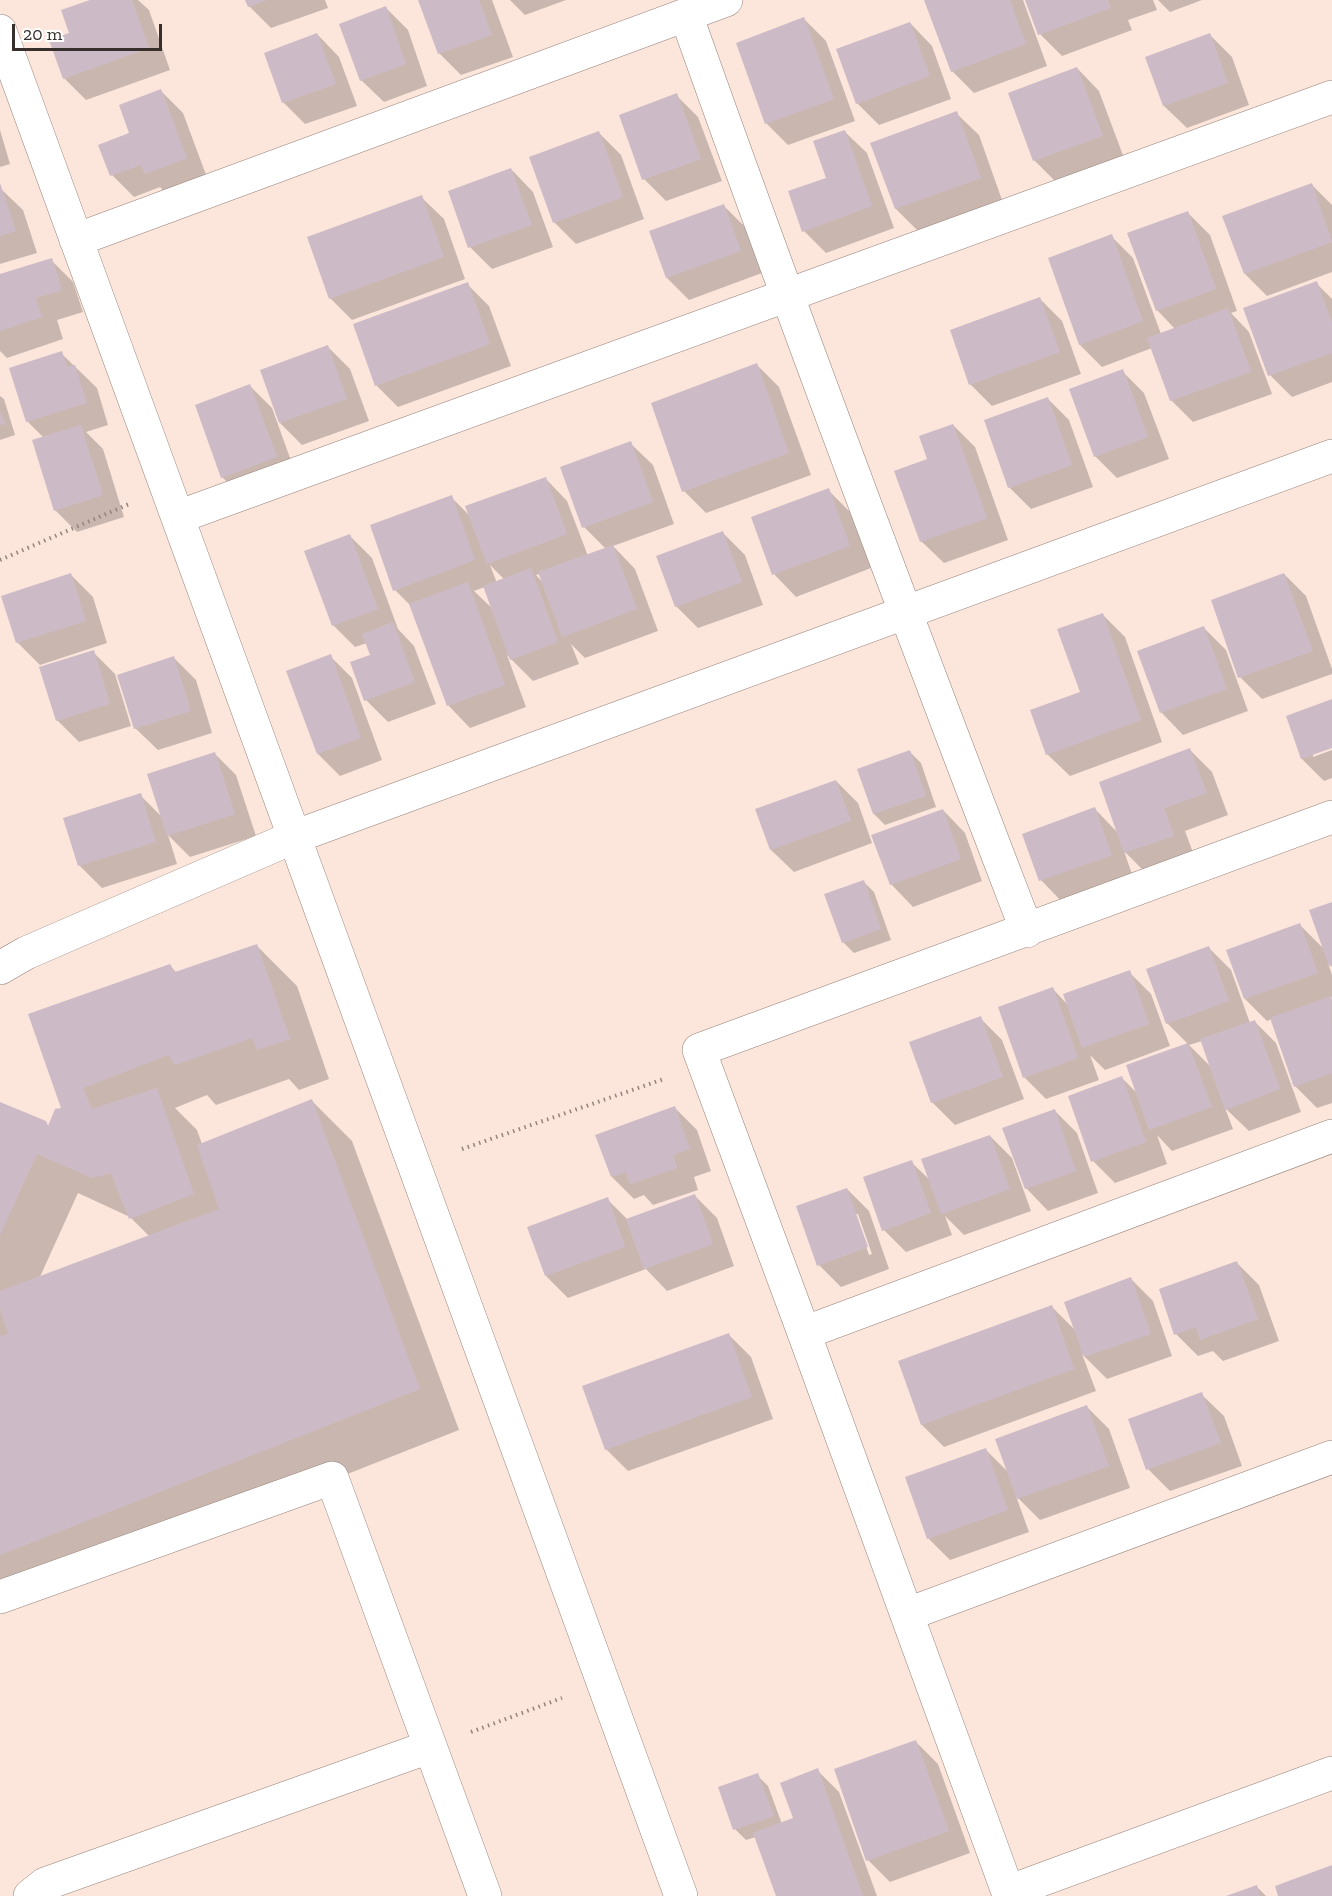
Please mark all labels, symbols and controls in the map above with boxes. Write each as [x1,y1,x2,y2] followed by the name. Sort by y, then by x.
[15,12,165,50] scale bar
[23,23,62,45] text: 20 m

